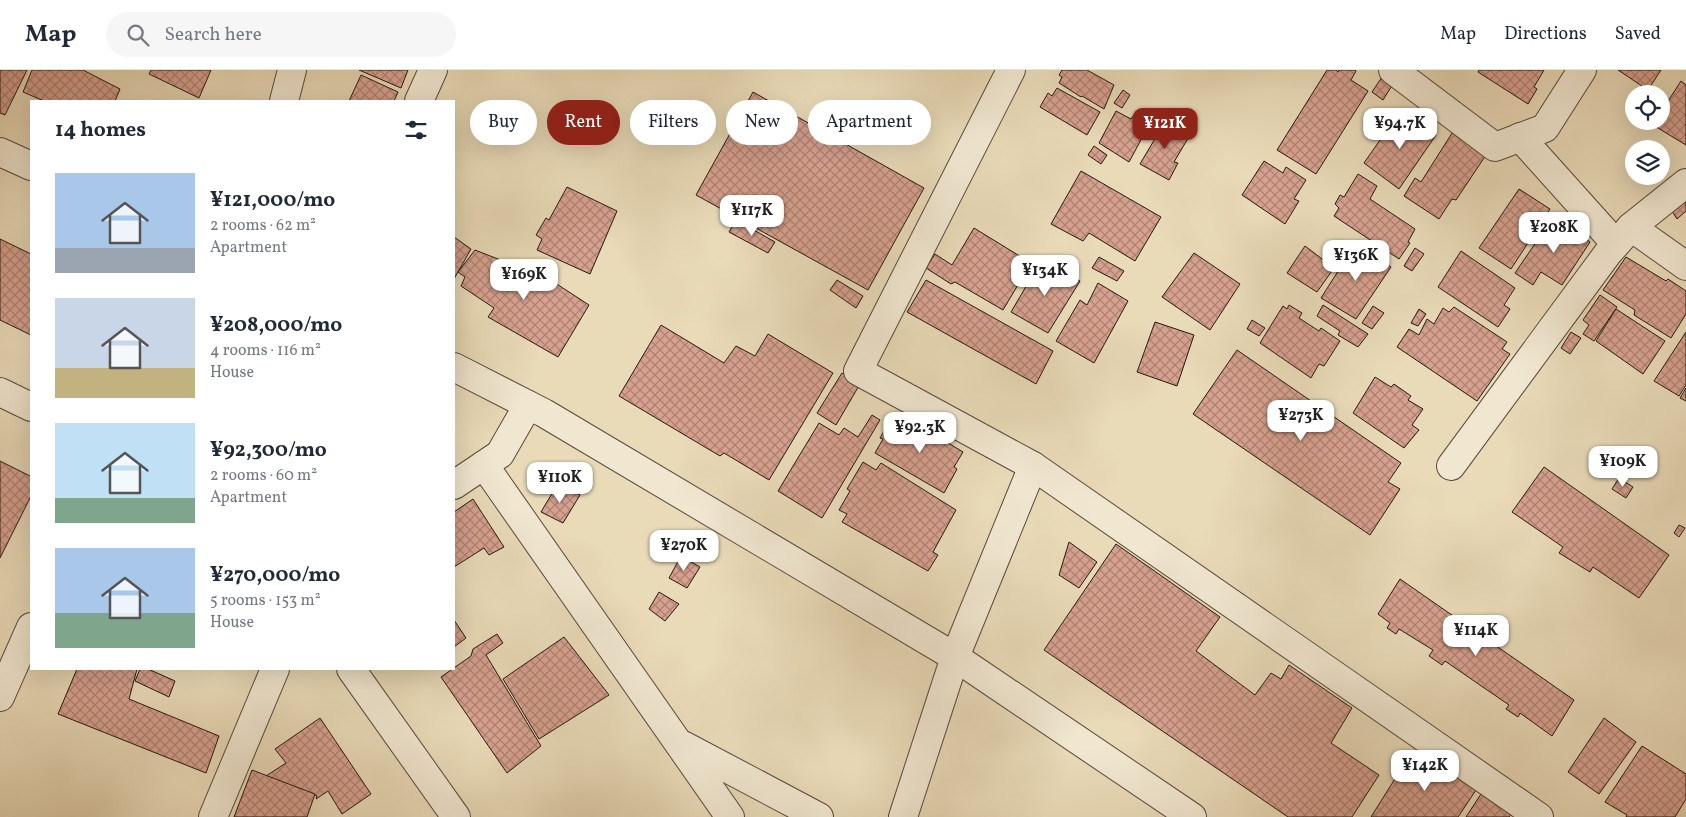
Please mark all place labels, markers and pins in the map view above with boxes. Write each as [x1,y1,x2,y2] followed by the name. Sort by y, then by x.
[1130,108,1200,150] pin: ¥121K
[1359,108,1441,150] pin: ¥94.7K
[717,194,787,237] pin: ¥117K
[1519,212,1589,254] pin: ¥208K
[1321,240,1391,282] pin: ¥136K
[1010,254,1080,297] pin: ¥134K
[489,258,559,301] pin: ¥169K
[1266,400,1336,442] pin: ¥273K
[879,412,961,454] pin: ¥92.3K
[1588,446,1658,488] pin: ¥109K
[525,462,595,504] pin: ¥110K
[649,530,719,572] pin: ¥270K
[1441,614,1511,657] pin: ¥114K
[1390,750,1460,792] pin: ¥142K

